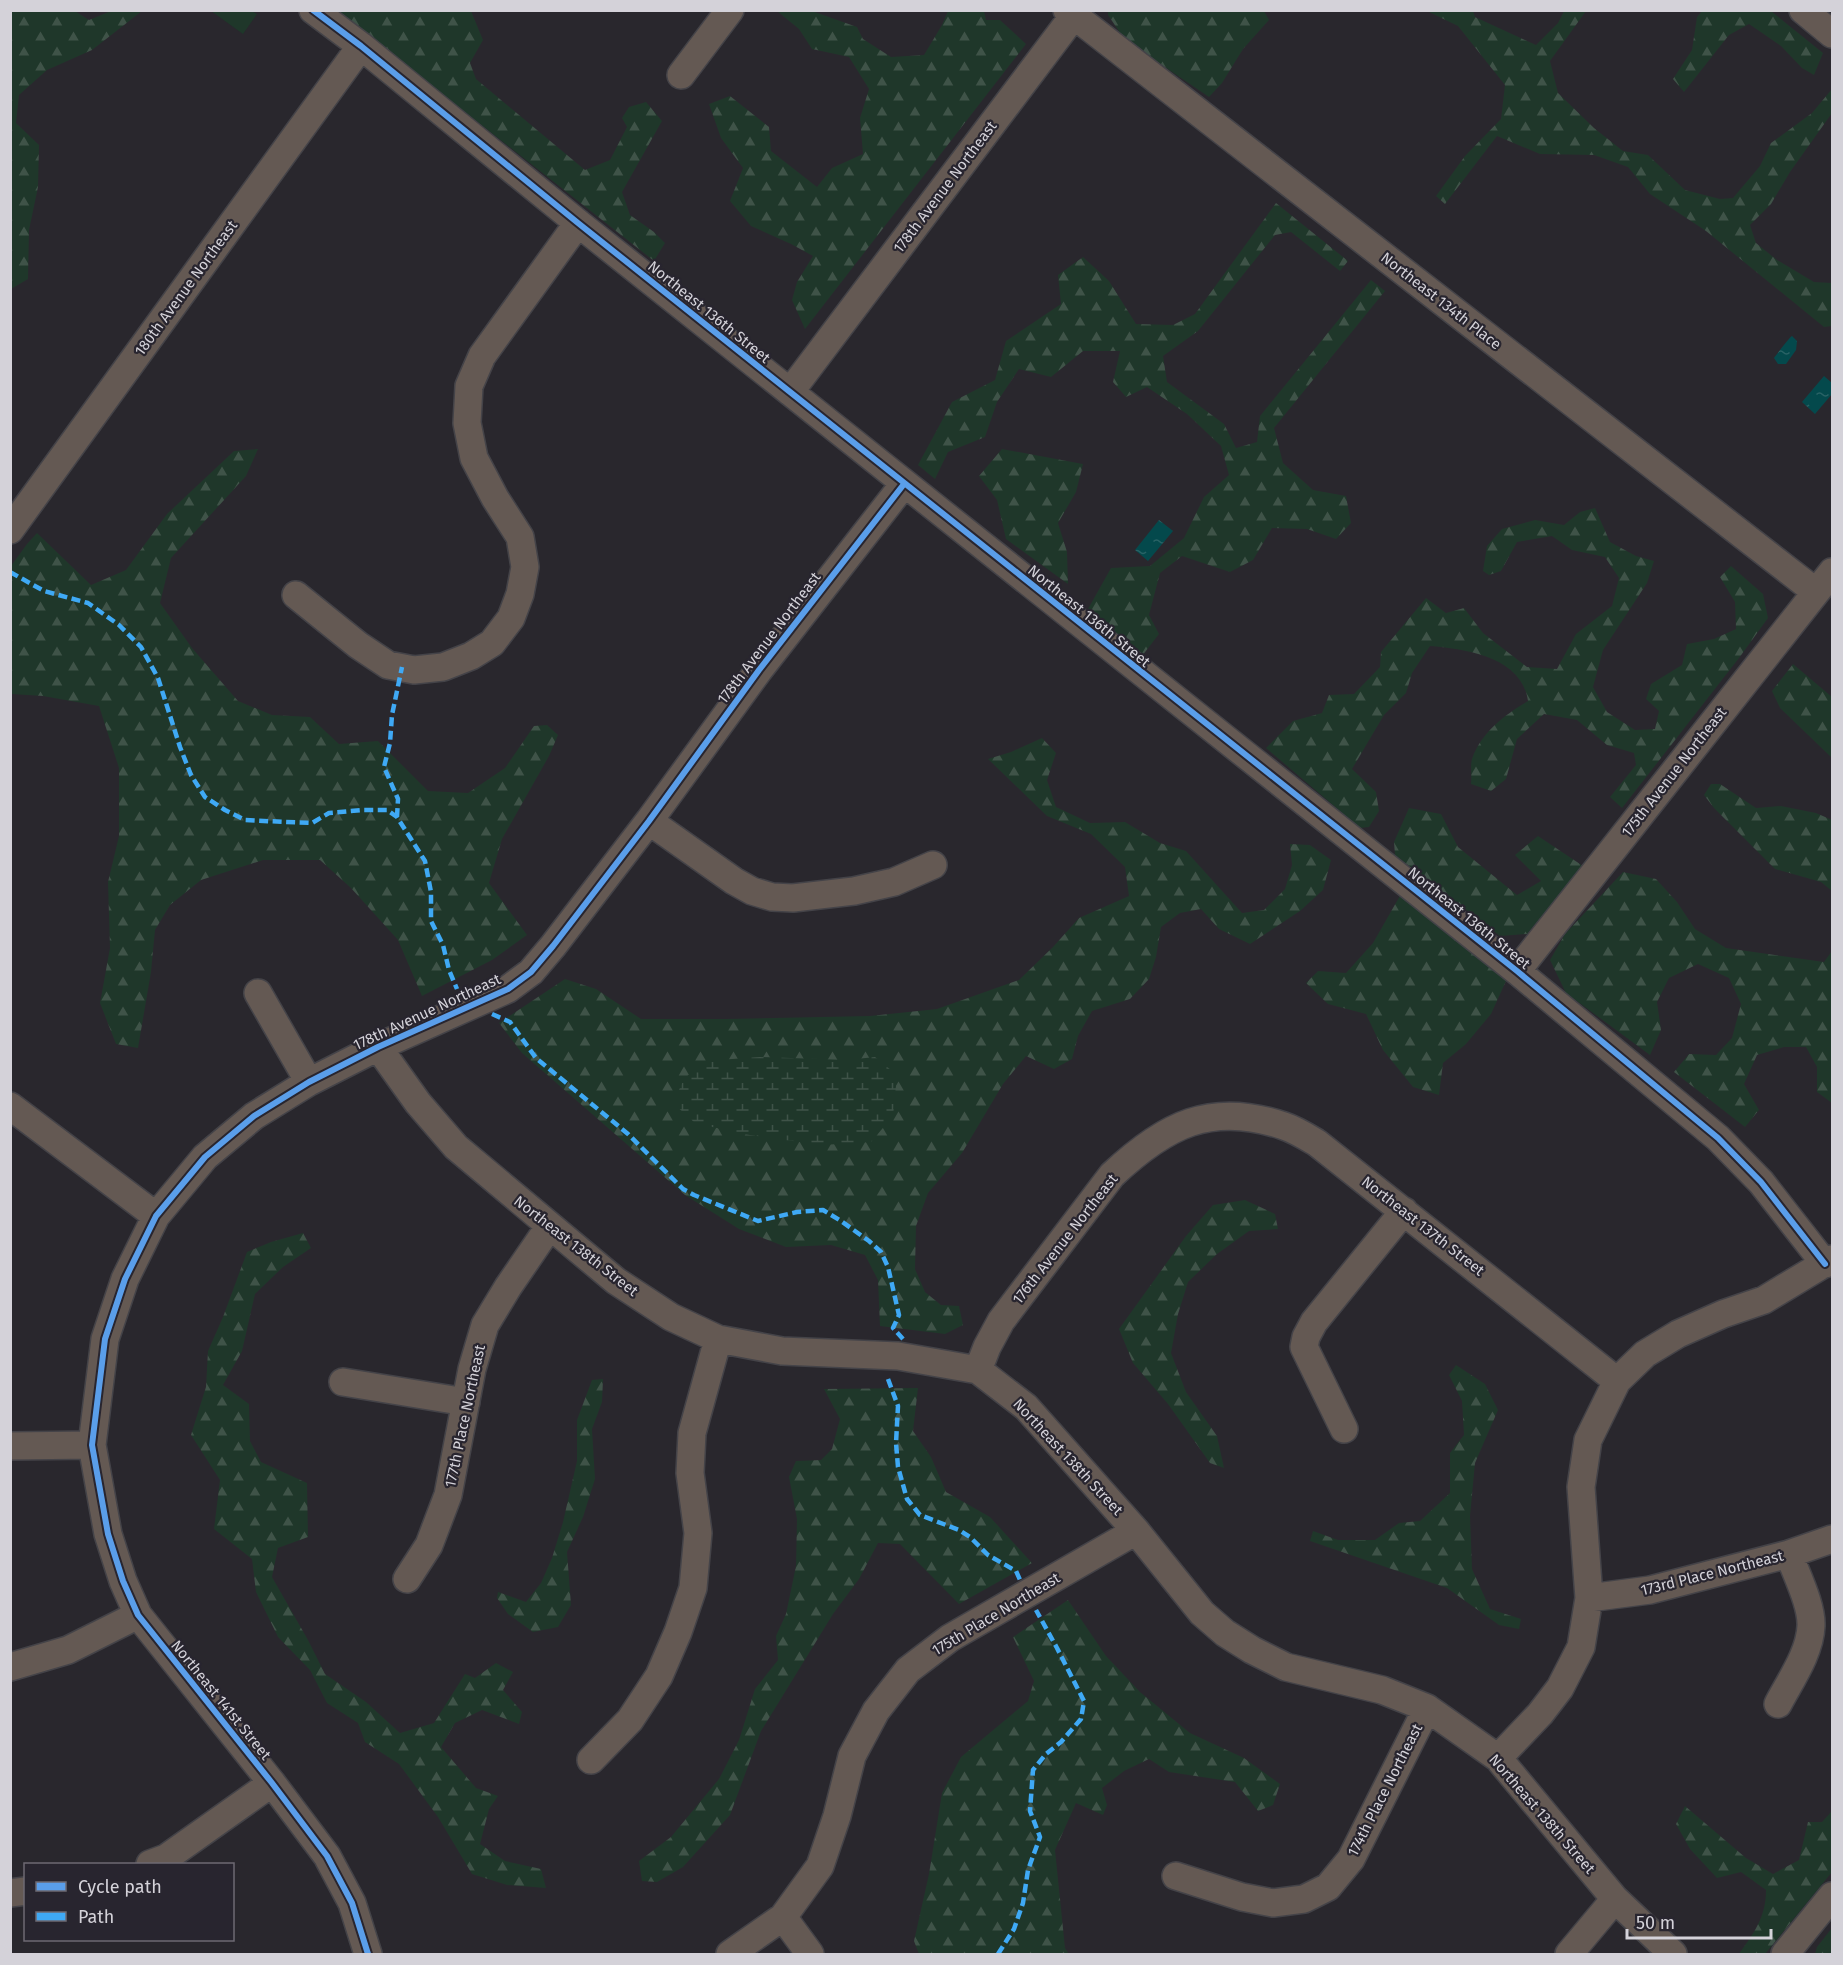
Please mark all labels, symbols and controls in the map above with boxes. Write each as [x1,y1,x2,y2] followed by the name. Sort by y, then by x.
[890,117,1001,257] street label: 178th Avenue Northeast
[131,216,241,359] street label: 180th Avenue Northeast
[1377,248,1505,354] street label: Northeast 134th Place
[644,257,774,367] street label: Northeast 136th Street
[1024,561,1154,671] street label: Northeast 136th Street
[714,568,825,708] street label: 178th Avenue Northeast
[1618,703,1731,840] street label: 175th Avenue Northeast
[1404,863,1534,973] street label: Northeast 136th Street
[350,970,504,1054] street label: 178th Avenue Northeast
[1009,1170,1122,1308] street label: 176th Avenue Northeast
[1358,1172,1488,1280] street label: Northeast 137th Street
[510,1192,642,1300] street label: Northeast 138th Street
[441,1342,489,1489] street label: 177th Place Northeast
[1009,1395,1127,1519] street label: Northeast 138th Street
[1639,1546,1786,1599] street label: 173rd Place Northeast
[929,1568,1064,1659] street label: 175th Place Northeast
[167,1637,275,1764] street label: Northeast 141st Street
[1344,1720,1426,1859] street label: 174th Place Northeast
[1485,1751,1599,1878] street label: Northeast 138th Street
[24,1863,234,1941] legend
[78,1876,162,1898] text: Cycle path
[1627,1902,1771,1940] scale bar
[78,1906,114,1928] text: Path
[1636,1912,1675,1934] text: 50 m

